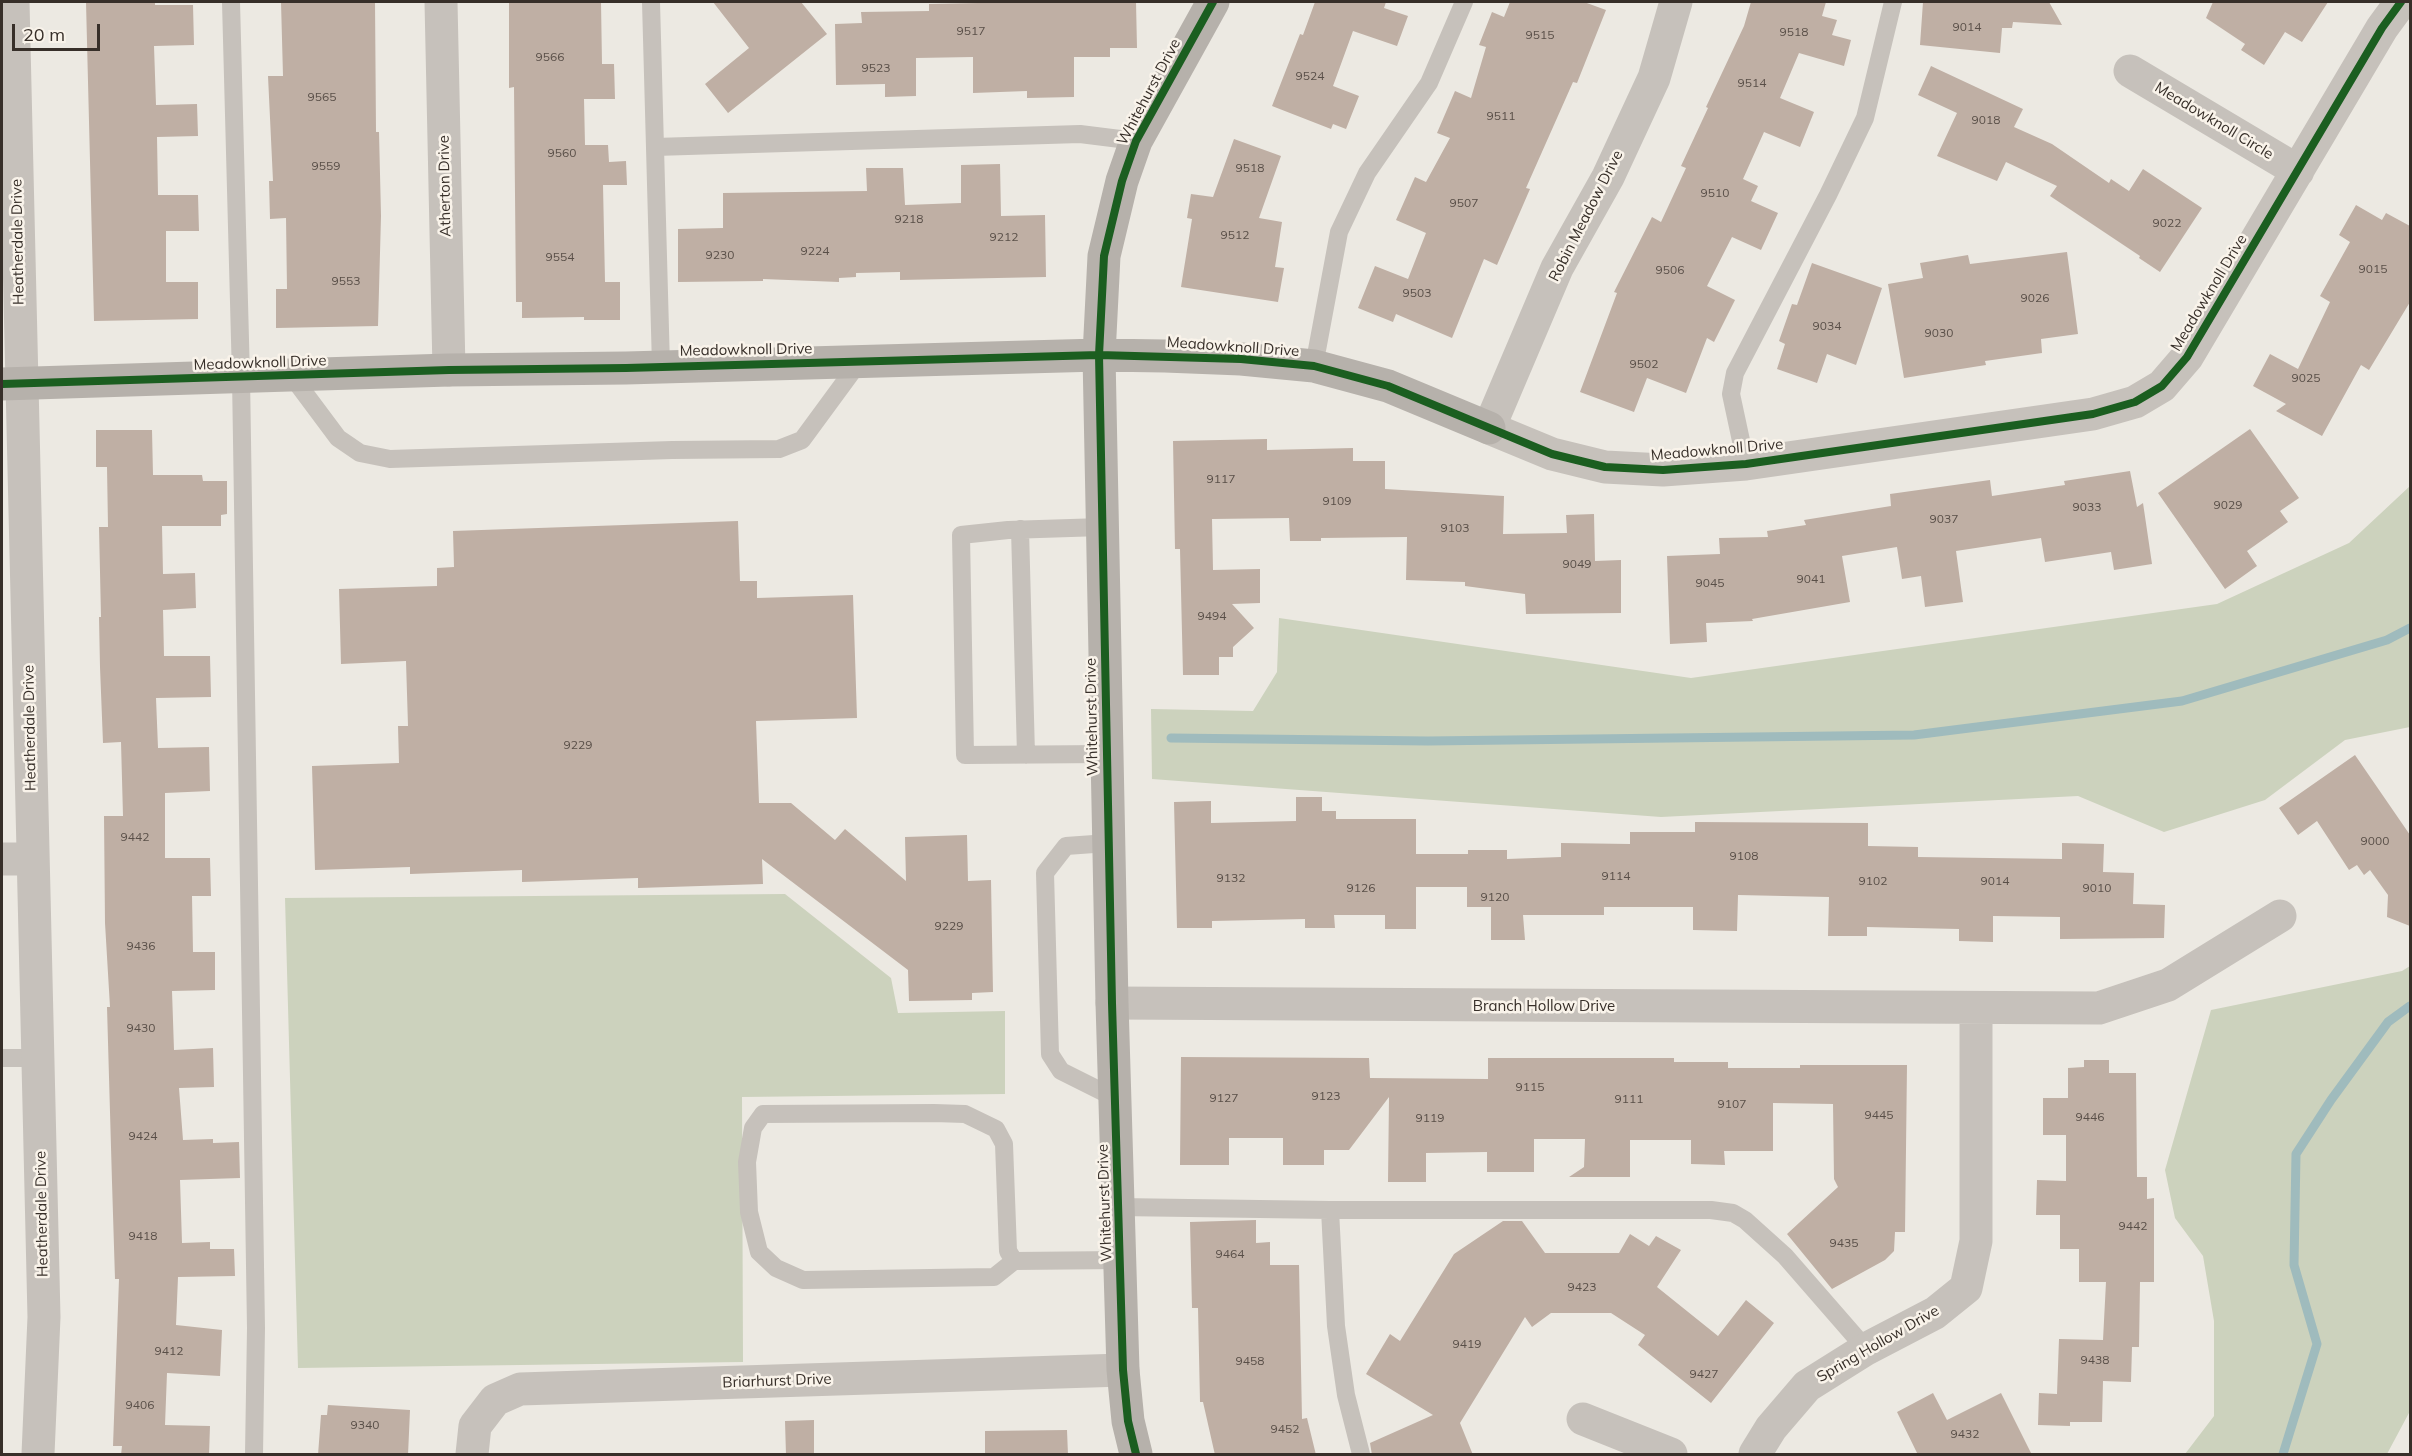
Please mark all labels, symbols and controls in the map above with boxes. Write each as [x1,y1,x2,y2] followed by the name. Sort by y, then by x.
[15,12,104,50] scale bar
[1953,20,1981,34] house number: 9014
[23,23,65,46] text: 20 m
[957,24,985,38] house number: 9517
[1780,25,1808,39] house number: 9518
[1526,28,1554,42] house number: 9515
[1113,36,1185,148] street label: Whitehurst Drive
[536,50,564,64] house number: 9566
[862,61,890,75] house number: 9523
[1296,69,1324,83] house number: 9524
[1738,76,1766,90] house number: 9514
[2152,79,2276,163] street label: Meadowknoll Circle
[308,90,336,104] house number: 9565
[1487,109,1515,123] house number: 9511
[1972,113,2000,127] house number: 9018
[435,135,455,237] street label: Atherton Drive
[548,146,576,160] house number: 9560
[1545,147,1627,285] street label: Robin Meadow Drive
[312,159,340,173] house number: 9559
[1236,161,1264,175] house number: 9518
[8,179,28,305] street label: Heatherdale Drive
[1701,186,1729,200] house number: 9510
[1450,196,1478,210] house number: 9507
[895,212,923,226] house number: 9218
[2153,216,2181,230] house number: 9022
[1221,228,1249,242] house number: 9512
[990,230,1018,244] house number: 9212
[2167,231,2251,355] street label: Meadowknoll Drive
[801,244,829,258] house number: 9224
[706,248,734,262] house number: 9230
[546,250,574,264] house number: 9554
[2359,262,2387,276] house number: 9015
[1656,263,1684,277] house number: 9506
[332,274,360,288] house number: 9553
[1403,286,1431,300] house number: 9503
[2021,291,2049,305] house number: 9026
[1813,319,1841,333] house number: 9034
[1925,326,1953,340] house number: 9030
[1166,333,1300,361] street label: Meadowknoll Drive
[679,340,813,360] street label: Meadowknoll Drive
[193,352,327,374] street label: Meadowknoll Drive
[1630,357,1658,371] house number: 9502
[2292,371,2320,385] house number: 9025
[1650,435,1784,465] street label: Meadowknoll Drive
[1207,472,1235,486] house number: 9117
[1323,494,1351,508] house number: 9109
[2214,498,2242,512] house number: 9029
[2073,500,2101,514] house number: 9033
[1930,512,1958,526] house number: 9037
[1441,521,1469,535] house number: 9103
[1563,557,1591,571] house number: 9049
[1797,572,1825,586] house number: 9041
[1696,576,1724,590] house number: 9045
[1198,609,1226,623] house number: 9494
[1082,658,1102,776] street label: Whitehurst Drive
[20,665,40,791] street label: Heatherdale Drive
[564,738,592,752] house number: 9229
[121,830,149,844] house number: 9442
[2361,834,2389,848] house number: 9000
[1730,849,1758,863] house number: 9108
[1602,869,1630,883] house number: 9114
[1217,871,1245,885] house number: 9132
[1859,874,1887,888] house number: 9102
[1981,874,2009,888] house number: 9014
[1347,881,1375,895] house number: 9126
[2083,881,2111,895] house number: 9010
[1481,890,1509,904] house number: 9120
[935,919,963,933] house number: 9229
[127,939,155,953] house number: 9436
[1473,997,1615,1015] street label: Branch Hollow Drive
[127,1021,155,1035] house number: 9430
[1516,1080,1544,1094] house number: 9115
[1312,1089,1340,1103] house number: 9123
[1210,1091,1238,1105] house number: 9127
[1615,1092,1643,1106] house number: 9111
[1718,1097,1746,1111] house number: 9107
[1865,1108,1893,1122] house number: 9445
[2076,1110,2104,1124] house number: 9446
[1416,1111,1444,1125] house number: 9119
[129,1129,157,1143] house number: 9424
[1094,1144,1116,1262] street label: Whitehurst Drive
[32,1151,52,1277] street label: Heatherdale Drive
[2119,1219,2147,1233] house number: 9442
[129,1229,157,1243] house number: 9418
[1830,1236,1858,1250] house number: 9435
[1216,1247,1244,1261] house number: 9464
[1568,1280,1596,1294] house number: 9423
[1814,1302,1942,1386] street label: Spring Hollow Drive
[1453,1337,1481,1351] house number: 9419
[155,1344,183,1358] house number: 9412
[2081,1353,2109,1367] house number: 9438
[1236,1354,1264,1368] house number: 9458
[1690,1367,1718,1381] house number: 9427
[722,1370,832,1392] street label: Briarhurst Drive
[126,1398,154,1412] house number: 9406
[351,1418,379,1432] house number: 9340
[1271,1422,1299,1436] house number: 9452
[1951,1427,1979,1441] house number: 9432

